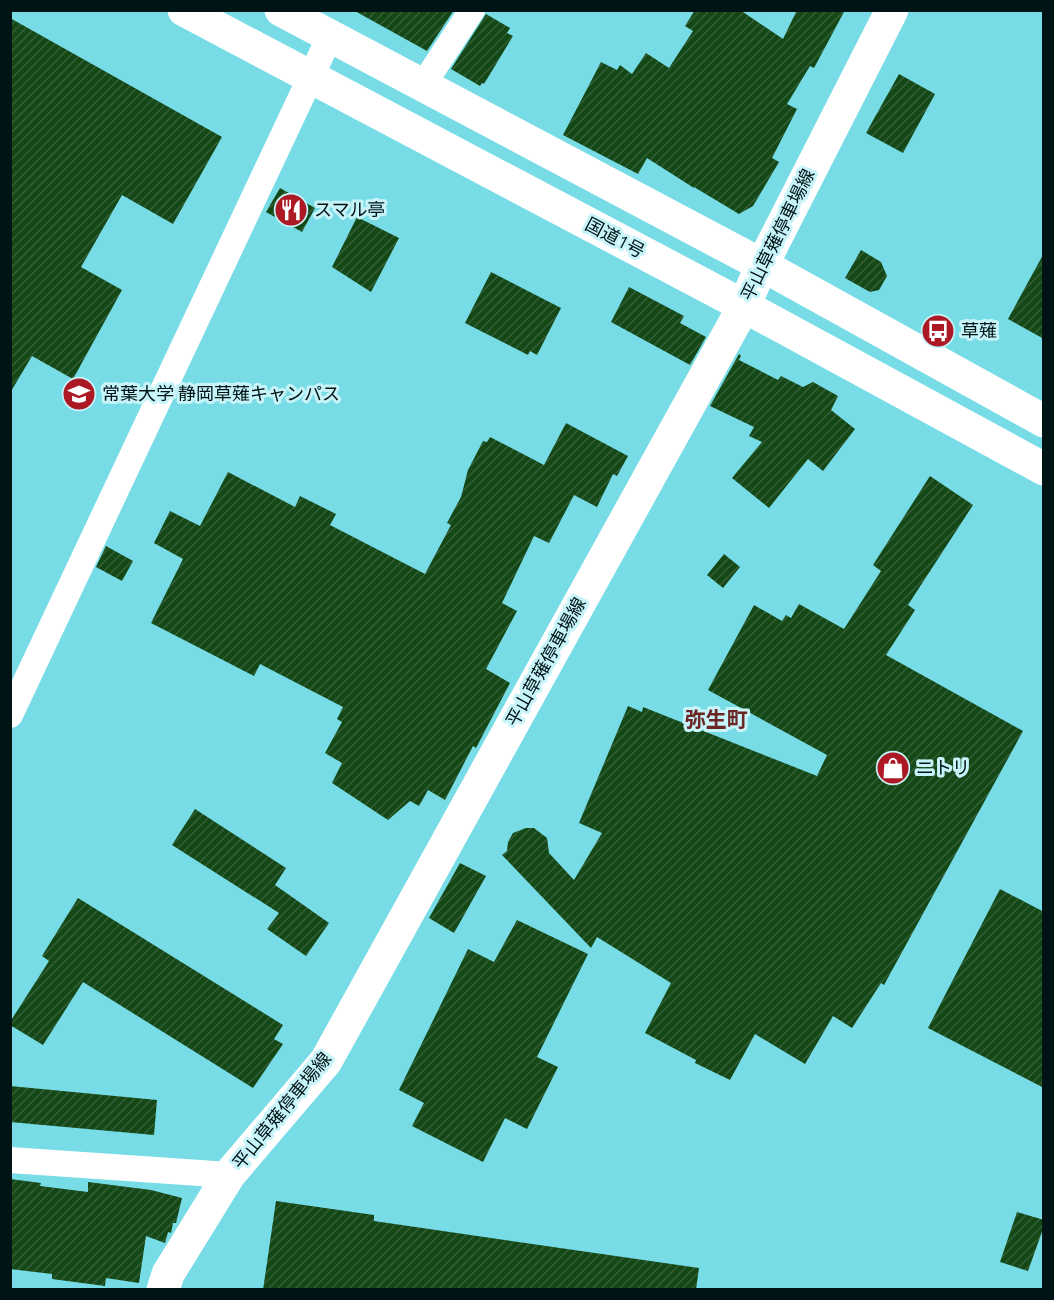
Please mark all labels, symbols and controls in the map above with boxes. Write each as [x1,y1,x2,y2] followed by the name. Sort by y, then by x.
[737,165,818,304] street label: 平山草薙停車場線
[273,192,309,228] restaurant icon: スマル亭
[314,199,385,219] place label: スマル亭
[582,213,648,261] street label: 国道1号
[920,313,956,349] bus stop icon: 草薙
[961,320,997,340] place label: 草薙
[61,376,97,412] school or university icon: 常葉大学 静岡草薙キャンパス
[102,383,340,403] place label: 常葉大学 静岡草薙キャンパス
[501,594,589,729] street label: 平山草薙停車場線
[685,707,748,731] district label: 弥生町
[875,750,911,786] shop icon: ニトリ
[916,757,970,777] place label: ニトリ
[228,1048,334,1173] street label: 平山草薙停車場線

